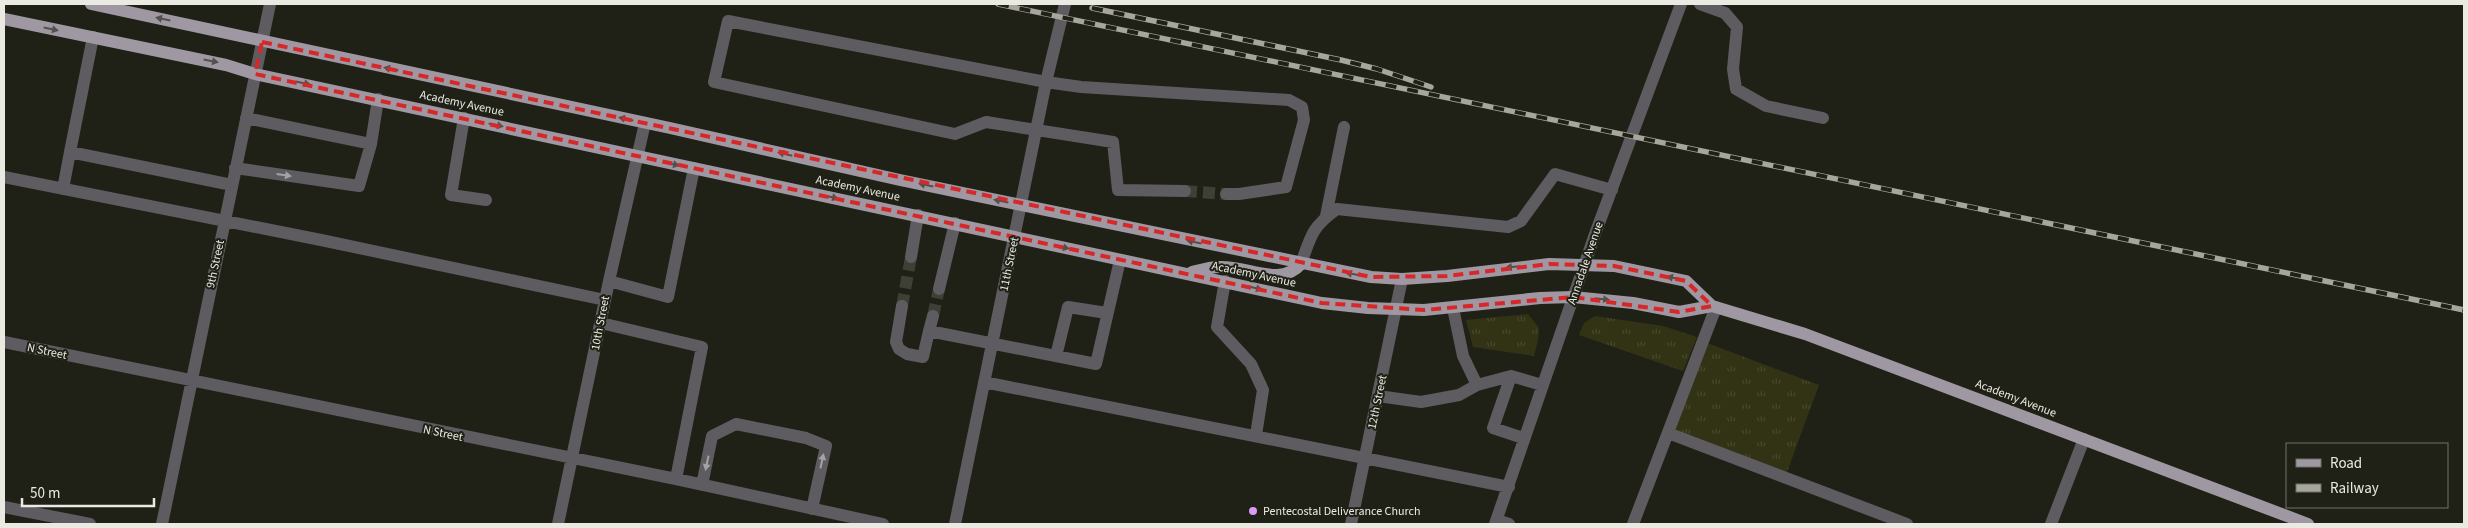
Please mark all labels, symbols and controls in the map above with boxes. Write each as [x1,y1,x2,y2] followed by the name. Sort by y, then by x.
[155,14,171,22] one-way arrow
[44,25,59,33] one-way arrow
[203,58,219,66] one-way arrow
[383,65,398,73] one-way arrow
[296,80,312,88] one-way arrow
[418,86,506,121] street label: Academy Avenue
[619,115,634,123] one-way arrow
[489,121,504,129] one-way arrow
[777,150,792,158] one-way arrow
[664,160,680,168] one-way arrow
[276,171,292,179] one-way arrow
[814,171,902,206] street label: Academy Avenue
[918,181,934,189] one-way arrow
[823,193,839,201] one-way arrow
[993,197,1008,205] one-way arrow
[1563,219,1608,307] street label: Annadale Avenue
[995,235,1024,293] street label: 11th Street
[202,238,229,290] street label: 9th Street
[1186,238,1202,246] one-way arrow
[1054,243,1069,251] one-way arrow
[1210,257,1298,292] street label: Academy Avenue
[1504,263,1520,271] one-way arrow
[1346,270,1361,278] one-way arrow
[1665,274,1681,282] one-way arrow
[1248,284,1263,292] one-way arrow
[587,294,614,352] street label: 10th Street
[1594,295,1610,303] one-way arrow
[25,339,68,364] street label: N Street
[1363,373,1392,431] street label: 12th Street
[1973,375,2059,422] street label: Academy Avenue
[421,421,464,446] street label: N Street
[2286,443,2448,508] legend
[819,453,827,469] one-way arrow
[2330,453,2362,474] text: Road
[702,455,710,471] one-way arrow
[22,476,155,508] scale bar
[2330,478,2379,499] text: Railway
[30,483,60,504] text: 50 m
[1263,503,1421,520] place label: Pentecostal Deliverance Church
[1247,505,1259,517] marker: Pentecostal Deliverance Church

